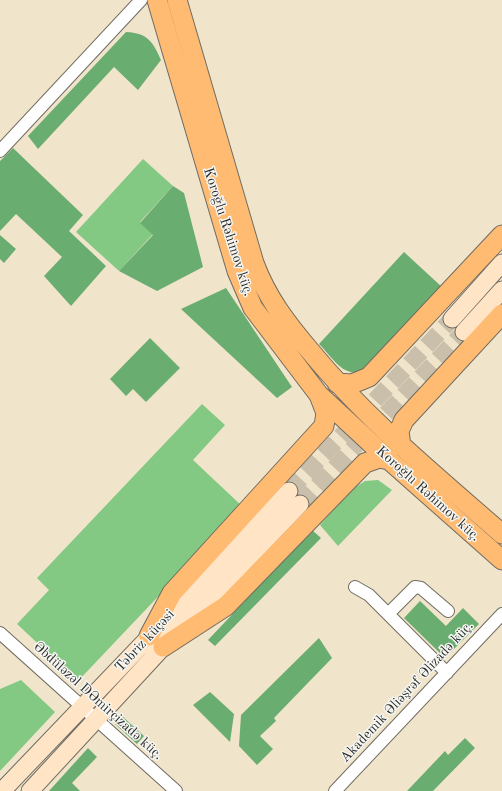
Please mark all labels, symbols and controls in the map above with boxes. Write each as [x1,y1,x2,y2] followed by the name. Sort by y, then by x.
[199,165,257,299] street label: Koroğlu Rəhimov küç.
[372,443,484,545] street label: Koroğlu Rəhimov küç.
[112,606,178,676] street label: Təbriz küçəsi
[337,618,477,766] street label: Akademik Əliəşrəf Əlizadə küç.
[30,638,166,764] street label: Əbdüləzəl DƏmirçizadə küç.

